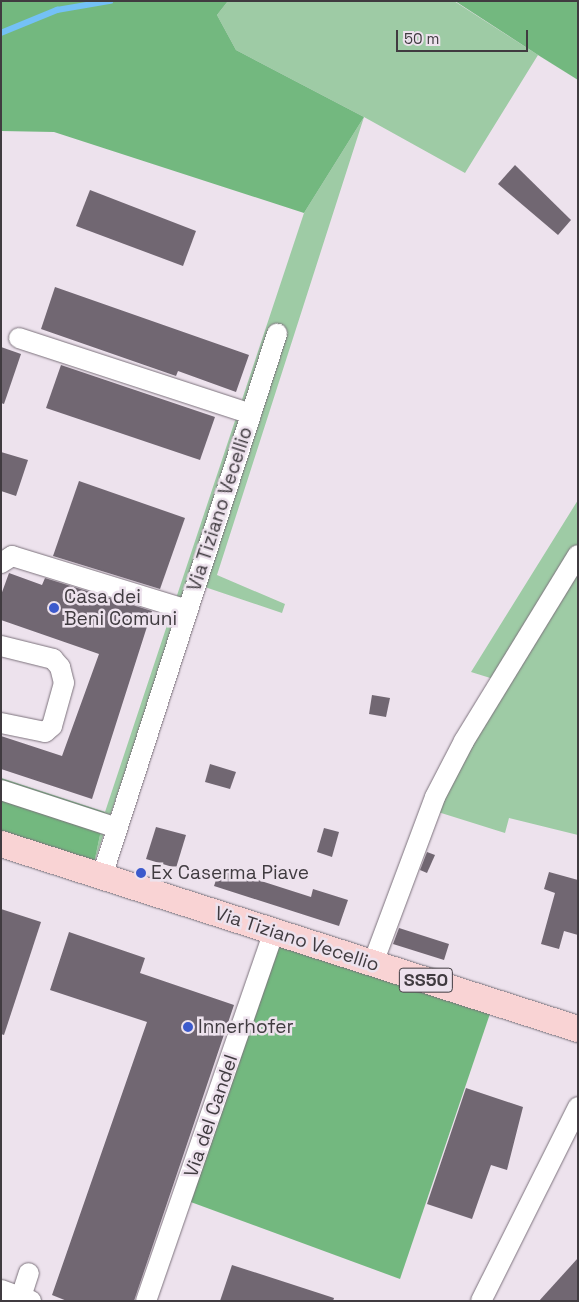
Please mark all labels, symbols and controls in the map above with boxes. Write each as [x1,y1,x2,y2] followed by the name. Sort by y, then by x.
[399,20,532,52] scale bar
[404,29,439,48] text: 50 m
[183,424,257,594] street label: Via Tiziano Vecellio
[64,586,177,630] place label: Casa dei Beni Comuni
[48,602,60,614] marker: Casa dei Beni Comuni
[151,862,309,884] place label: Ex Caserma Piave
[135,867,147,879] marker: Ex Caserma Piave
[212,902,382,976] street label: Via Tiziano Vecellio
[398,964,454,996] road number: SS50
[198,1016,294,1038] place label: Innerhofer
[182,1021,194,1033] marker: Innerhofer
[179,1052,243,1180] street label: Via del Candel

